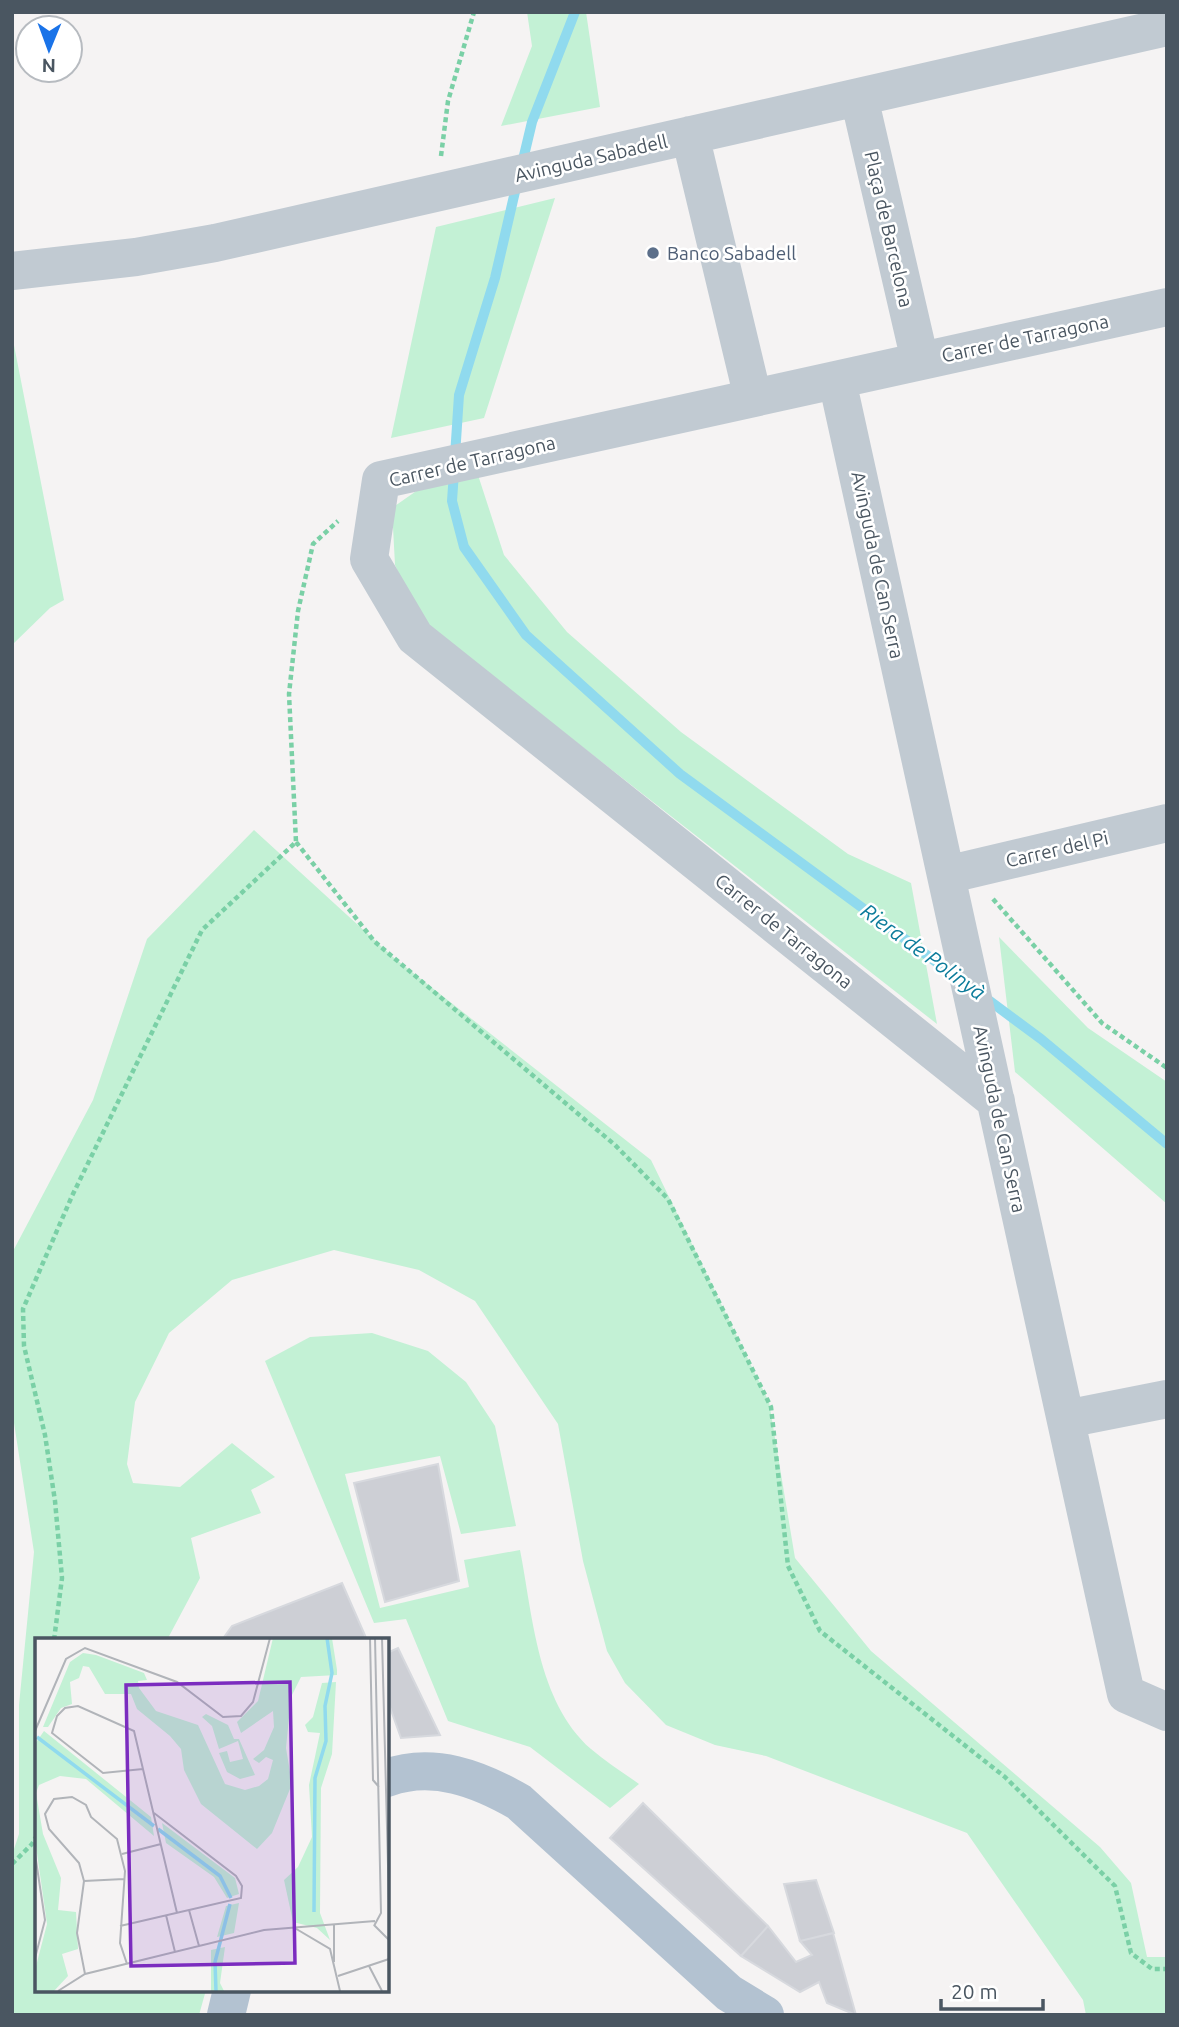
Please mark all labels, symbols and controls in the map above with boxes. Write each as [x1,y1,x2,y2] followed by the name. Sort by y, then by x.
[14,14,84,84] north arrow
[41,55,56,77] text: N
[513,130,670,186] street label: Avinguda Sabadell
[860,149,918,309] street label: Plaça de Barcelona
[667,242,796,264] place label: Banco Sabadell
[645,245,661,261] marker: Banco Sabadell
[939,310,1111,366] street label: Carrer de Tarragona
[387,431,557,491] street label: Carrer de Tarragona
[847,469,909,661] street label: Avinguda de Can Serra
[1003,826,1111,872] street label: Carrer del Pi
[711,869,857,993] street label: Carrer de Tarragona
[857,898,990,1004] water label: Riera de Polinyà
[969,1023,1031,1215] street label: Avinguda de Can Serra
[35,1638,388,1992] inset map
[941,1968,1042,2012] scale bar
[951,1979,998,2003] text: 20 m

